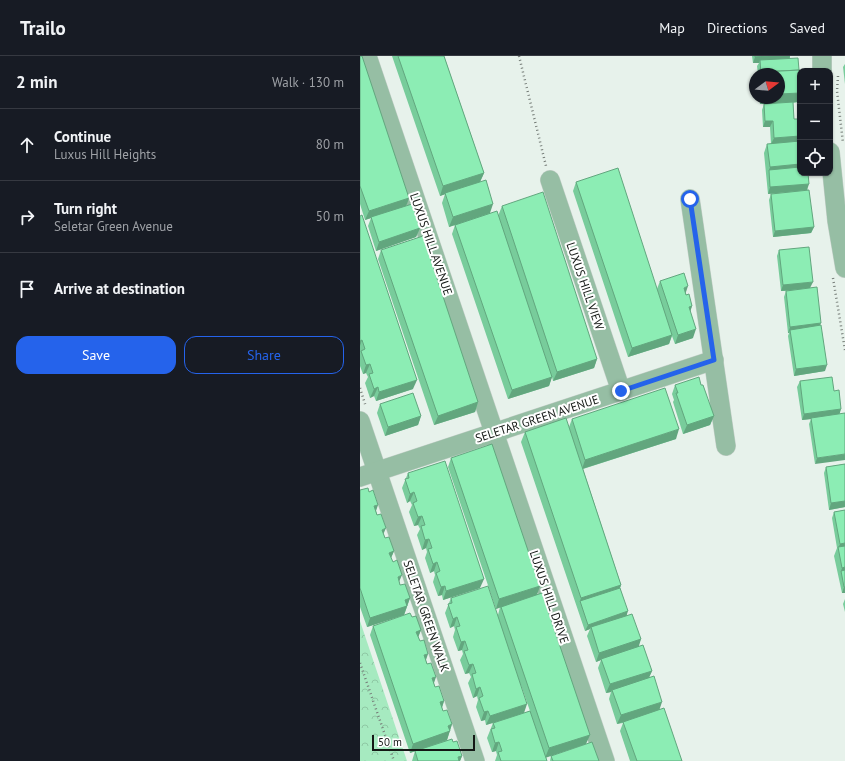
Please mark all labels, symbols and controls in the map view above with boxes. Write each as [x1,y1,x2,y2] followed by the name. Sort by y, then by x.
[20,16,66,40] text: Trailo
[659,19,685,37] text: Map
[707,19,767,37] text: Directions
[789,19,825,37] text: Saved
[749,68,785,104] north arrow
[797,68,833,176] map controls
[797,68,833,104] button: +
[16,71,57,93] text: 2 min
[272,74,344,91] text: Walk · 130 m
[797,104,833,140] button: −
[54,127,111,146] text: Continue
[16,134,38,156] icon: ahead
[316,136,344,153] text: 80 m
[797,140,833,176] button: locate
[54,146,156,163] text: Luxus Hill Heights
[681,190,699,208] route start
[407,191,456,297] street label: LUXUS HILL AVENUE
[54,199,117,218] text: Turn right
[16,206,38,228] icon: right
[316,208,344,225] text: 50 m
[54,218,173,235] text: Seletar Green Avenue
[563,240,608,332] street label: LUXUS HILL VIEW
[16,278,38,300] icon: arrive
[54,279,185,298] text: Arrive at destination
[16,336,176,374] button: Save
[184,336,344,374] button: Share
[612,382,630,400] route end
[473,391,600,446] street label: SELETAR GREEN AVENUE
[527,548,572,645] street label: LUXUS HILL DRIVE
[400,558,453,674] street label: SELETAR GREEN WALK
[372,733,475,752] scale bar
[378,735,402,749] text: 50 m

